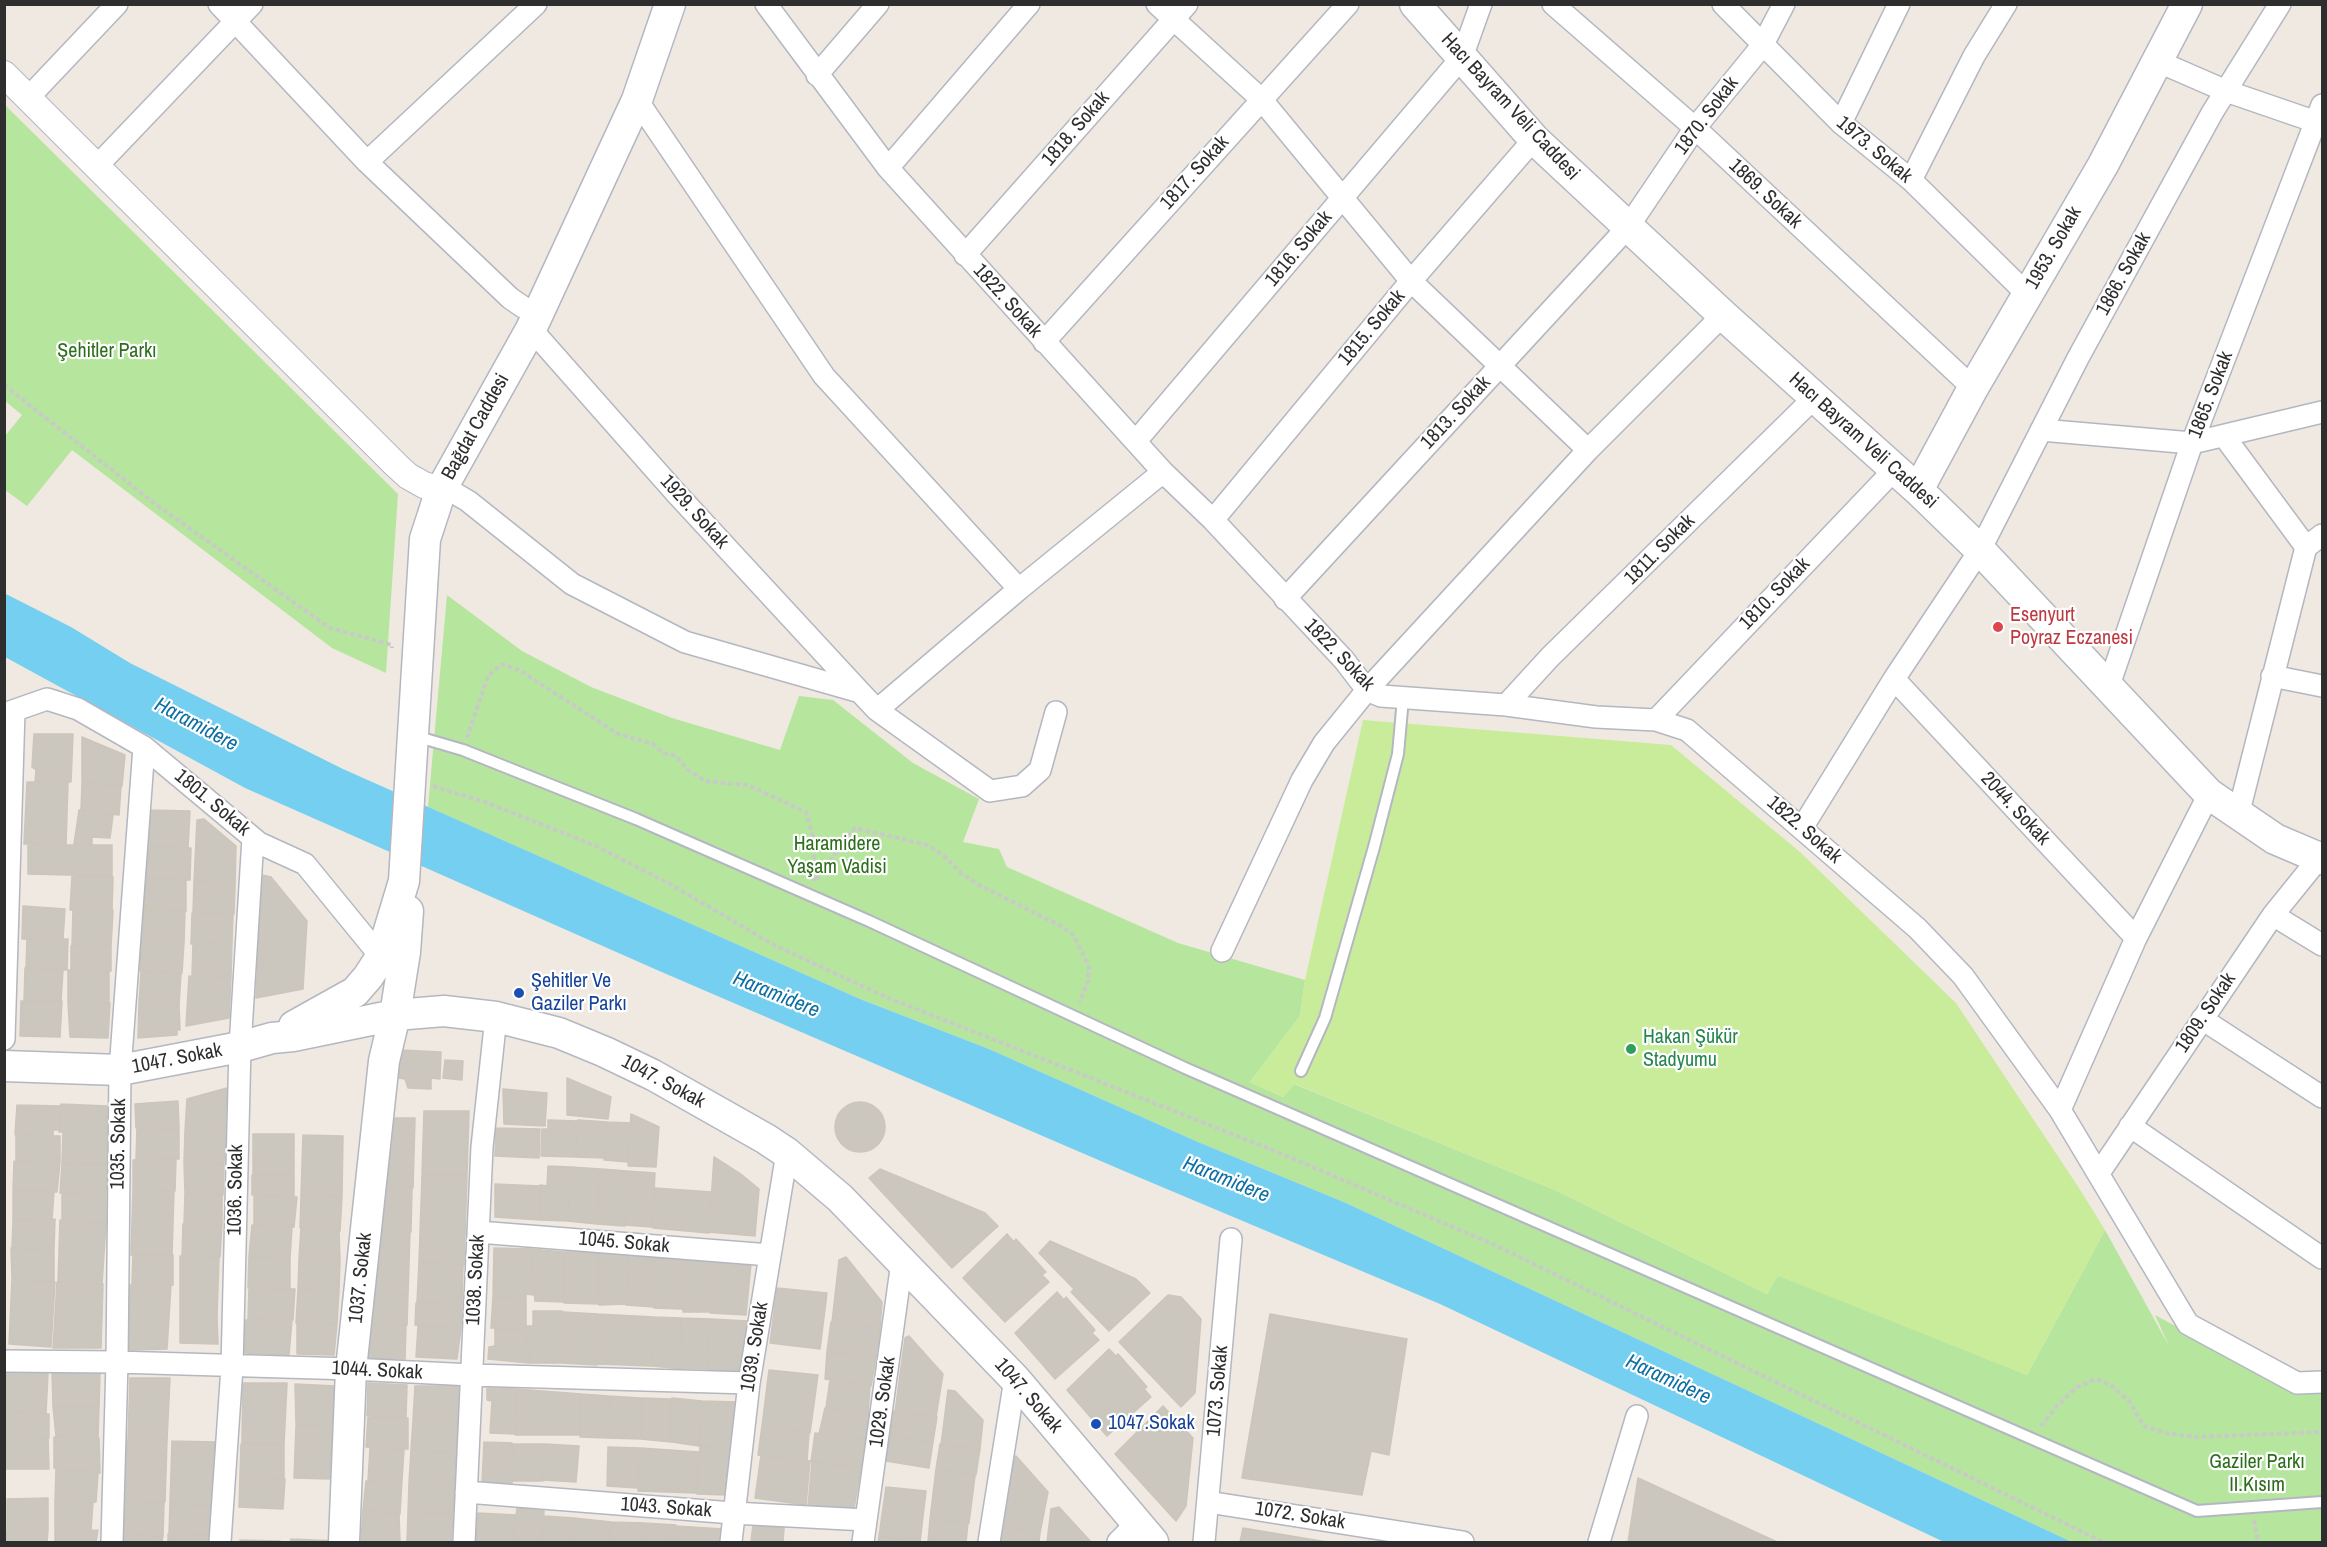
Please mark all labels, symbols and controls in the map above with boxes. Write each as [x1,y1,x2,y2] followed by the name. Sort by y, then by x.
[1436,28,1584,186] street label: Hacı Bayram Veli Caddesi
[1670,72,1744,160] street label: 1870. Sokak
[1037,87,1115,171] street label: 1818. Sokak
[1831,112,1917,188] street label: 1973. Sokak
[1156,131,1234,215] street label: 1817. Sokak
[1723,154,1807,234] street label: 1869. Sokak
[2021,203,2087,293] street label: 1953. Sokak
[1261,206,1337,292] street label: 1816. Sokak
[2091,228,2157,320] street label: 1866. Sokak
[968,259,1046,343] street label: 1822. Sokak
[1334,285,1410,371] street label: 1815. Sokak
[57,340,157,364] park label: Şehitler Parkı
[2183,348,2239,442] street label: 1865. Sokak
[1784,368,1942,514] street label: Hacı Bayram Veli Caddesi
[437,370,515,484] street label: Bağdat Caddesi
[1416,371,1496,455] street label: 1813. Sokak
[655,470,733,554] street label: 1929. Sokak
[1620,510,1700,590] street label: 1811. Sokak
[1735,553,1815,635] street label: 1810. Sokak
[2010,604,2133,651] place label: Esenyurt Poyraz Eczanesi
[1299,614,1379,696] street label: 1822. Sokak
[1991,620,2005,634] marker: Esenyurt Poyraz Eczanesi
[150,693,242,757] water label: Haramidere
[169,765,255,841] street label: 1801. Sokak
[1975,767,2055,851] street label: 2044. Sokak
[1762,791,1846,869] street label: 1822. Sokak
[787,833,887,880] park label: Haramidere Yaşam Vadisi
[729,966,823,1024] water label: Haramidere
[2171,968,2241,1058] street label: 1809. Sokak
[531,970,627,1017] place label: Şehitler Ve Gaziler Parkı
[512,986,526,1000] marker: Şehitler Ve Gaziler Parkı
[1643,1026,1738,1073] place label: Hakan Şükür Stadyumu
[130,1039,224,1079] street label: 1047. Sokak
[1624,1042,1638,1056] marker: Hakan Şükür Stadyumu
[617,1050,709,1114] street label: 1047. Sokak
[106,1098,132,1190] street label: 1035. Sokak
[223,1144,249,1236] street label: 1036. Sokak
[1179,1151,1273,1209] water label: Haramidere
[578,1227,670,1259] street label: 1045. Sokak
[344,1231,378,1325] street label: 1037. Sokak
[462,1234,490,1326] street label: 1038. Sokak
[736,1300,774,1394] street label: 1039. Sokak
[1202,1345,1234,1437] street label: 1073. Sokak
[1621,1349,1715,1411] water label: Haramidere
[989,1354,1067,1438] street label: 1047. Sokak
[865,1355,901,1449] street label: 1029. Sokak
[331,1357,423,1385] street label: 1044. Sokak
[1108,1412,1195,1436] place label: 1047.Sokak
[1089,1417,1103,1431] marker: 1047.Sokak
[2209,1451,2305,1498] park label: Gaziler Parkı II.Kısım
[620,1493,712,1523] street label: 1043. Sokak
[1253,1497,1347,1535] street label: 1072. Sokak

